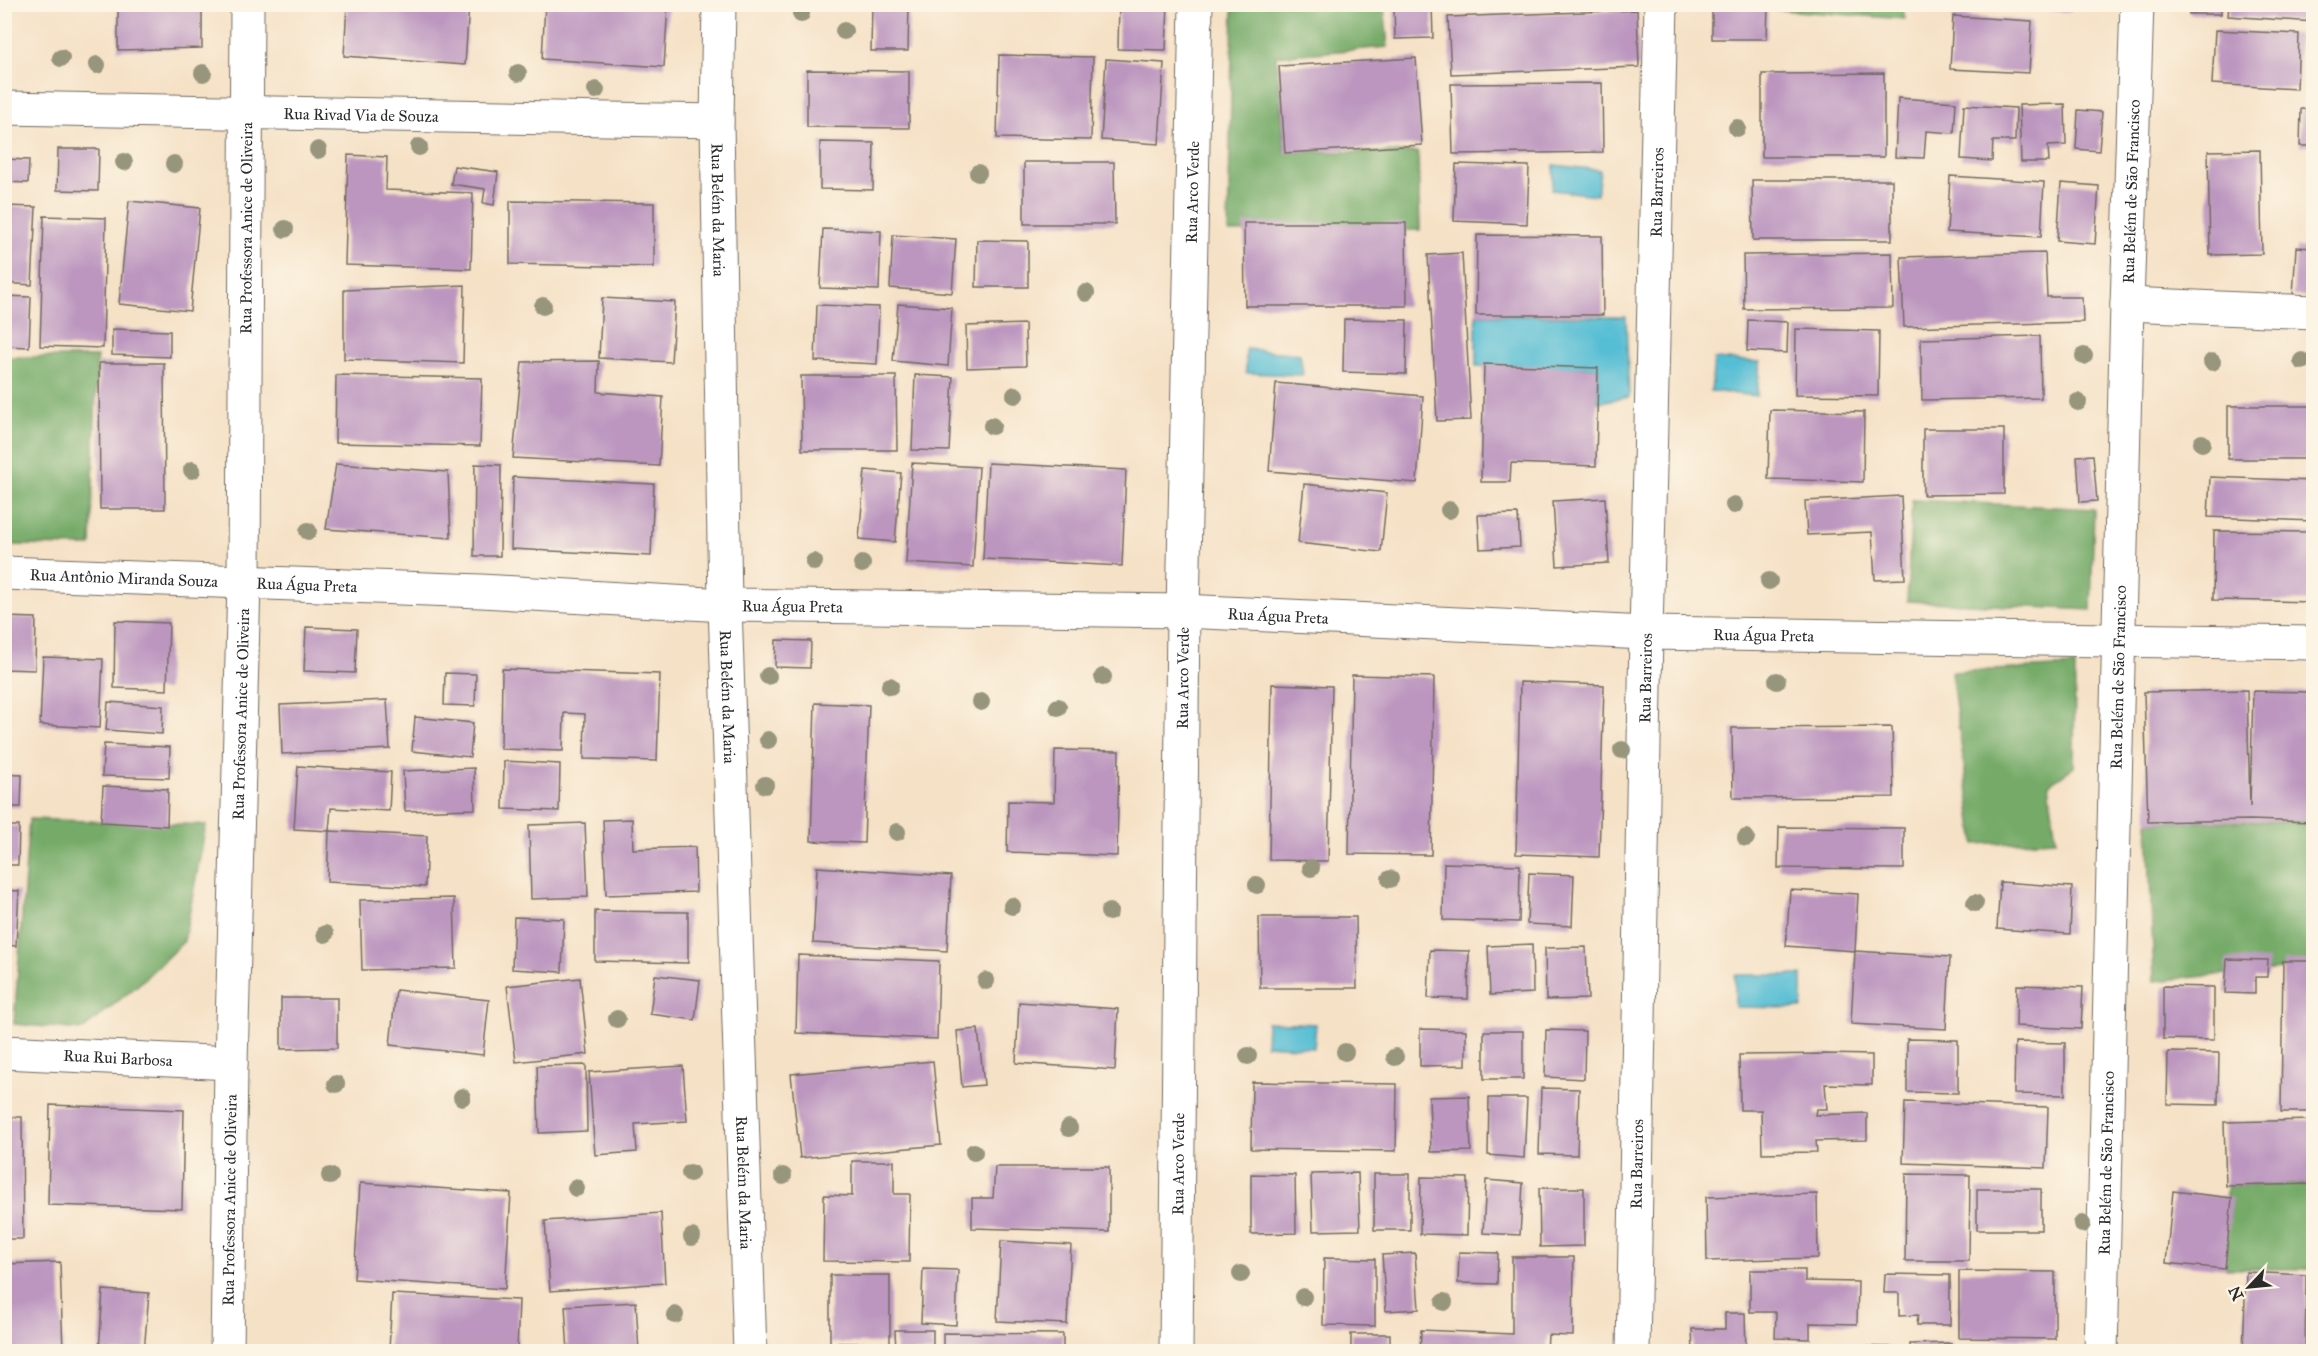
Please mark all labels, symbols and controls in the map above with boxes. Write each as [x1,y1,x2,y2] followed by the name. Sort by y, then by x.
[2118,99,2143,284] street label: Rua Belém de São Francisco
[283,104,439,125] street label: Rua Rivad Via de Souza
[236,122,256,334] street label: Rua Professora Anice de Oliveira
[1181,140,1203,243] street label: Rua Arco Verde
[708,143,729,277] street label: Rua Belém da Maria
[1646,147,1667,238] street label: Rua Barreiros
[29,564,219,591] street label: Rua Antônio Miranda Souza
[256,573,358,596] street label: Rua Água Preta
[2106,585,2130,770] street label: Rua Belém de São Francisco
[742,595,843,616] street label: Rua Água Preta
[1227,604,1329,627] street label: Rua Água Preta
[228,608,253,820] street label: Rua Professora Anice de Oliveira
[1713,624,1815,645] street label: Rua Água Preta
[1172,626,1192,729] street label: Rua Arco Verde
[716,630,740,764] street label: Rua Belém da Maria
[1635,633,1656,723] street label: Rua Barreiros
[63,1045,173,1070] street label: Rua Rui Barbosa
[2094,1071,2117,1255] street label: Rua Belém de São Francisco
[218,1094,240,1306] street label: Rua Professora Anice de Oliveira
[1168,1112,1188,1215] street label: Rua Arco Verde
[733,1115,756,1250] street label: Rua Belém da Maria
[1626,1119,1647,1209] street label: Rua Barreiros
[2219,1257,2279,1317] north arrow
[2224,1283,2247,1304] text: N

